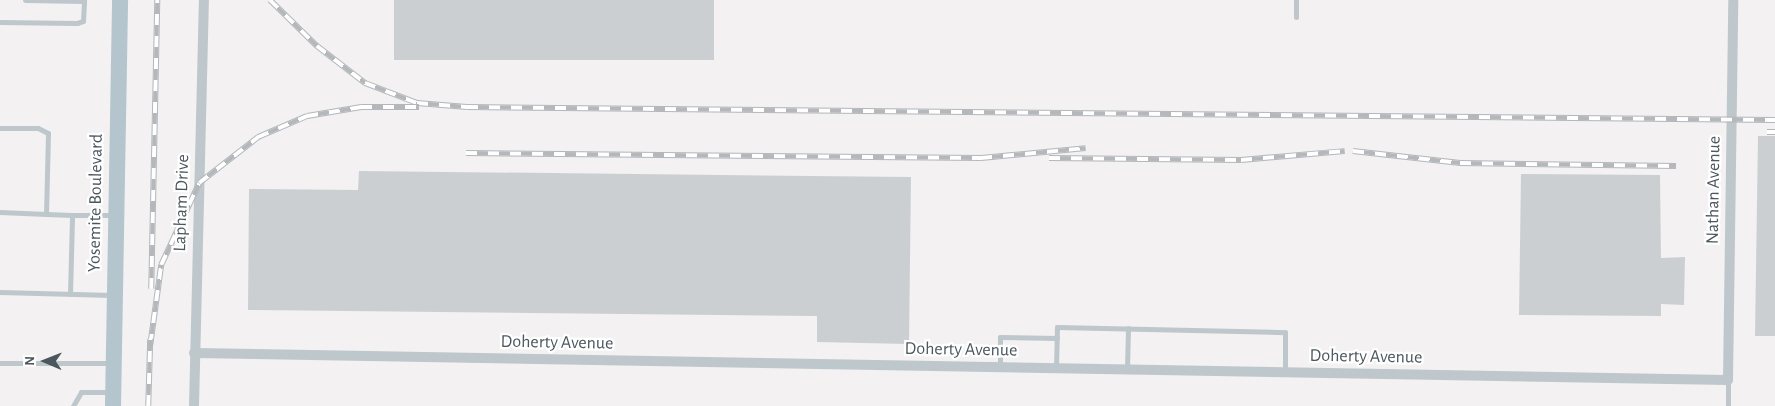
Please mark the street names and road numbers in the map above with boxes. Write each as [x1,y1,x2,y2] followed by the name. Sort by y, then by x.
[84,134,108,272] street label: Yosemite Boulevard
[1702,136,1726,244] street label: Nathan Avenue
[170,154,194,252] street label: Lapham Drive
[500,331,614,355] street label: Doherty Avenue
[904,338,1018,362] street label: Doherty Avenue
[1309,345,1423,369] street label: Doherty Avenue

